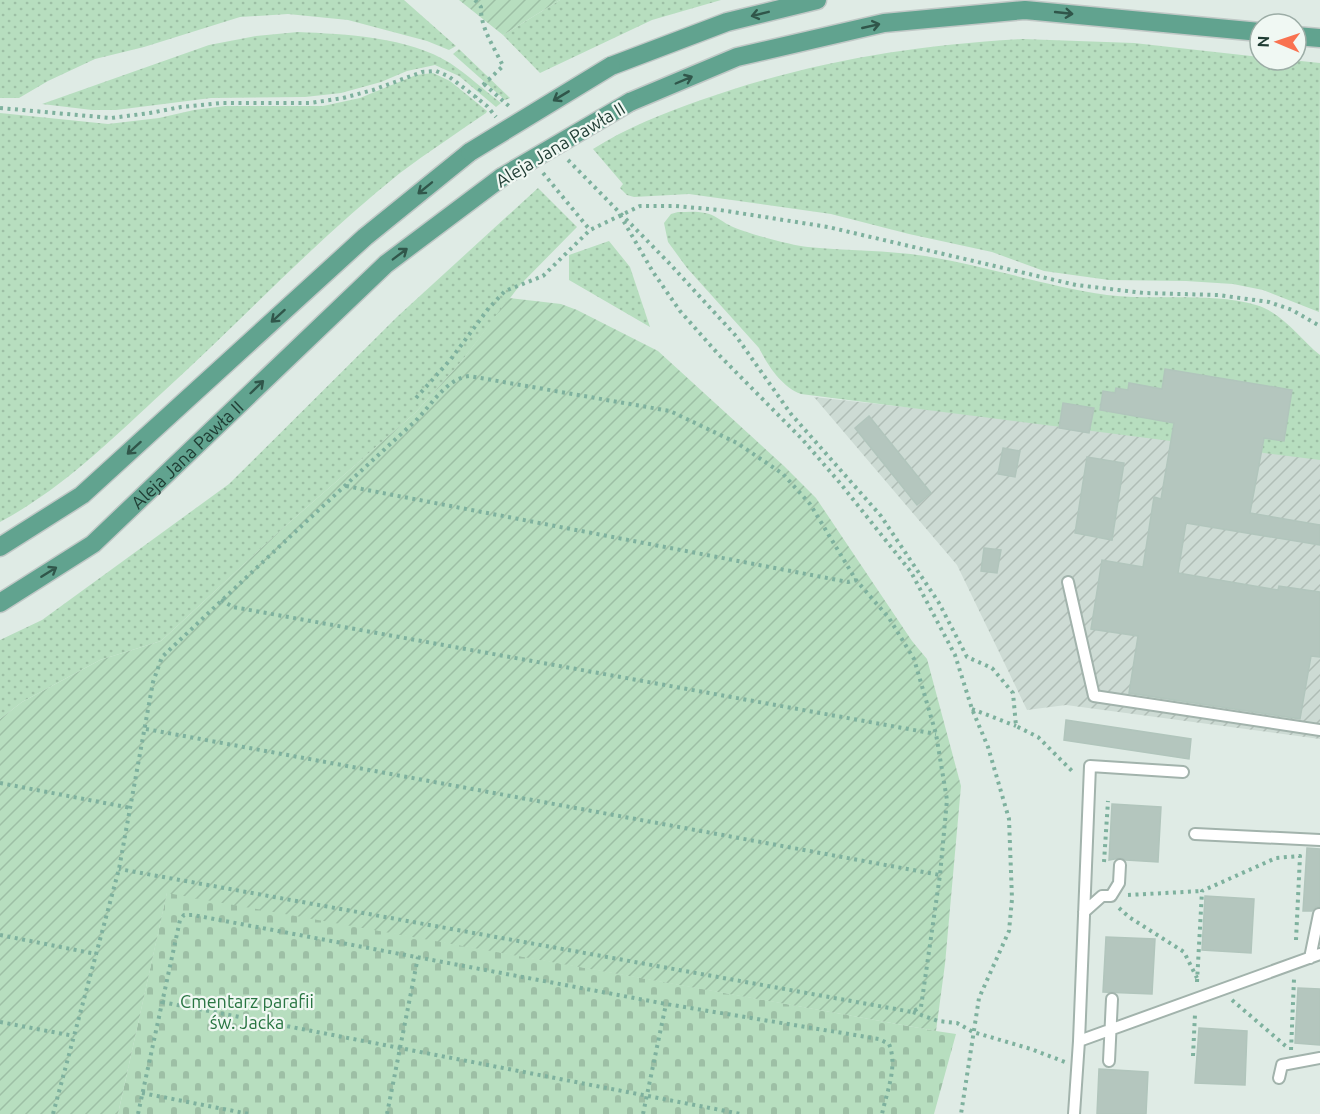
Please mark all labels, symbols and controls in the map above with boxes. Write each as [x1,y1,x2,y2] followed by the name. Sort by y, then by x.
[1054,8,1074,19] one-way arrow
[751,9,770,21] one-way arrow
[1248,12,1308,72] north arrow
[861,20,880,32] one-way arrow
[1254,35,1272,48] text: N
[674,74,692,85] one-way arrow
[553,90,570,102] one-way arrow
[492,98,628,190] street label: Aleja Jana Pawła II
[417,182,433,195] one-way arrow
[391,248,407,260] one-way arrow
[270,309,285,323] one-way arrow
[250,380,265,394] one-way arrow
[127,396,247,512] street label: Aleja Jana Pawła II
[126,441,141,455] one-way arrow
[41,566,57,578] one-way arrow
[180,991,314,1032] park label: Cmentarz parafii św. Jacka

